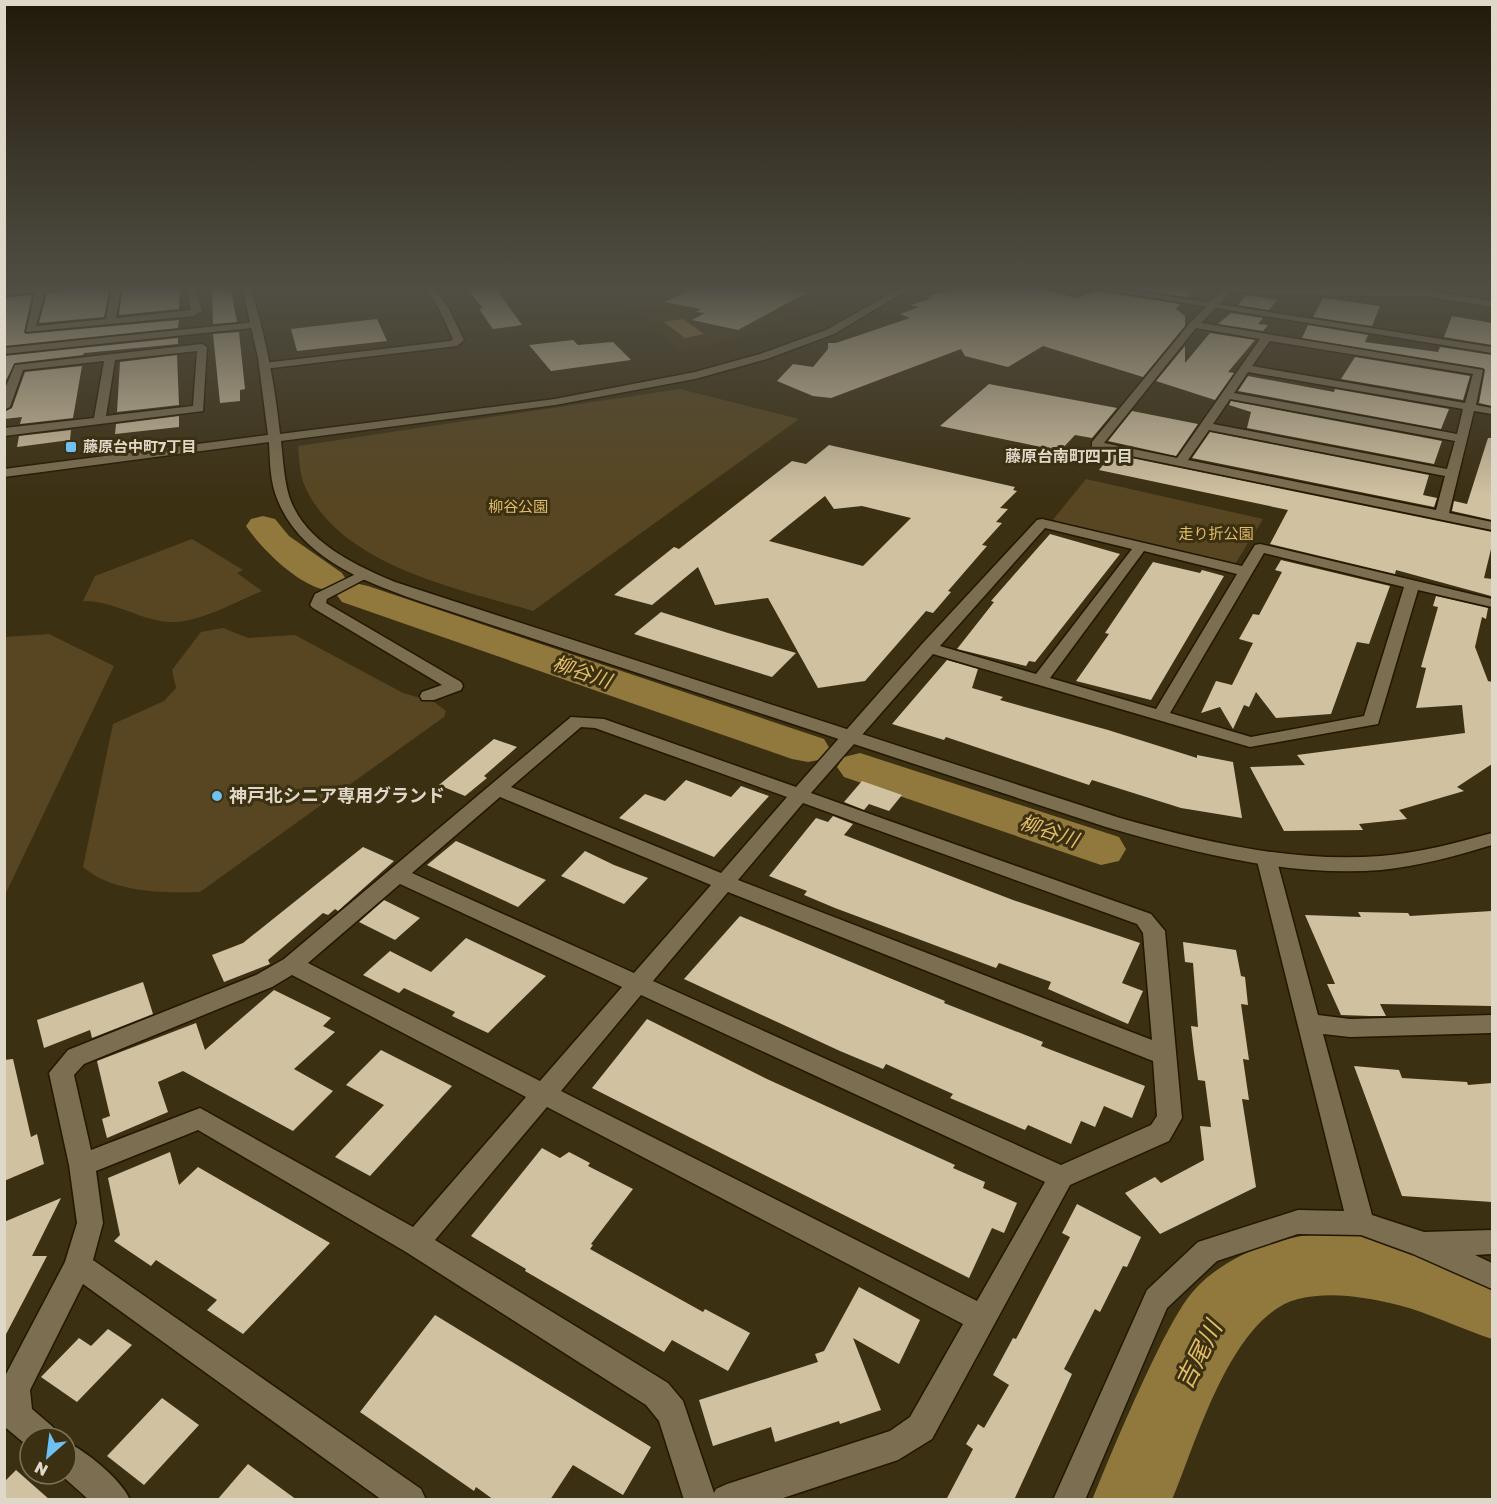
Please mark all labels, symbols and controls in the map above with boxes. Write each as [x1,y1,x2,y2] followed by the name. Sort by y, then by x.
[83,437,196,455] place label: 藤原台中町7丁目
[64,440,78,454] marker: 藤原台中町7丁目
[1005,446,1133,466] district label: 藤原台南町四丁目
[488,497,548,515] park label: 柳谷公園
[1178,524,1254,542] park label: 走り折公園
[550,650,616,693] water label: 柳谷川
[229,784,445,806] place label: 神戸北シニア専用グランド
[210,789,224,803] marker: 神戸北シニア専用グランド
[1017,809,1083,852] water label: 柳谷川
[1168,1313,1228,1393] water label: 吉尾川
[18,1426,78,1486] north arrow
[31,1458,51,1481] text: N

